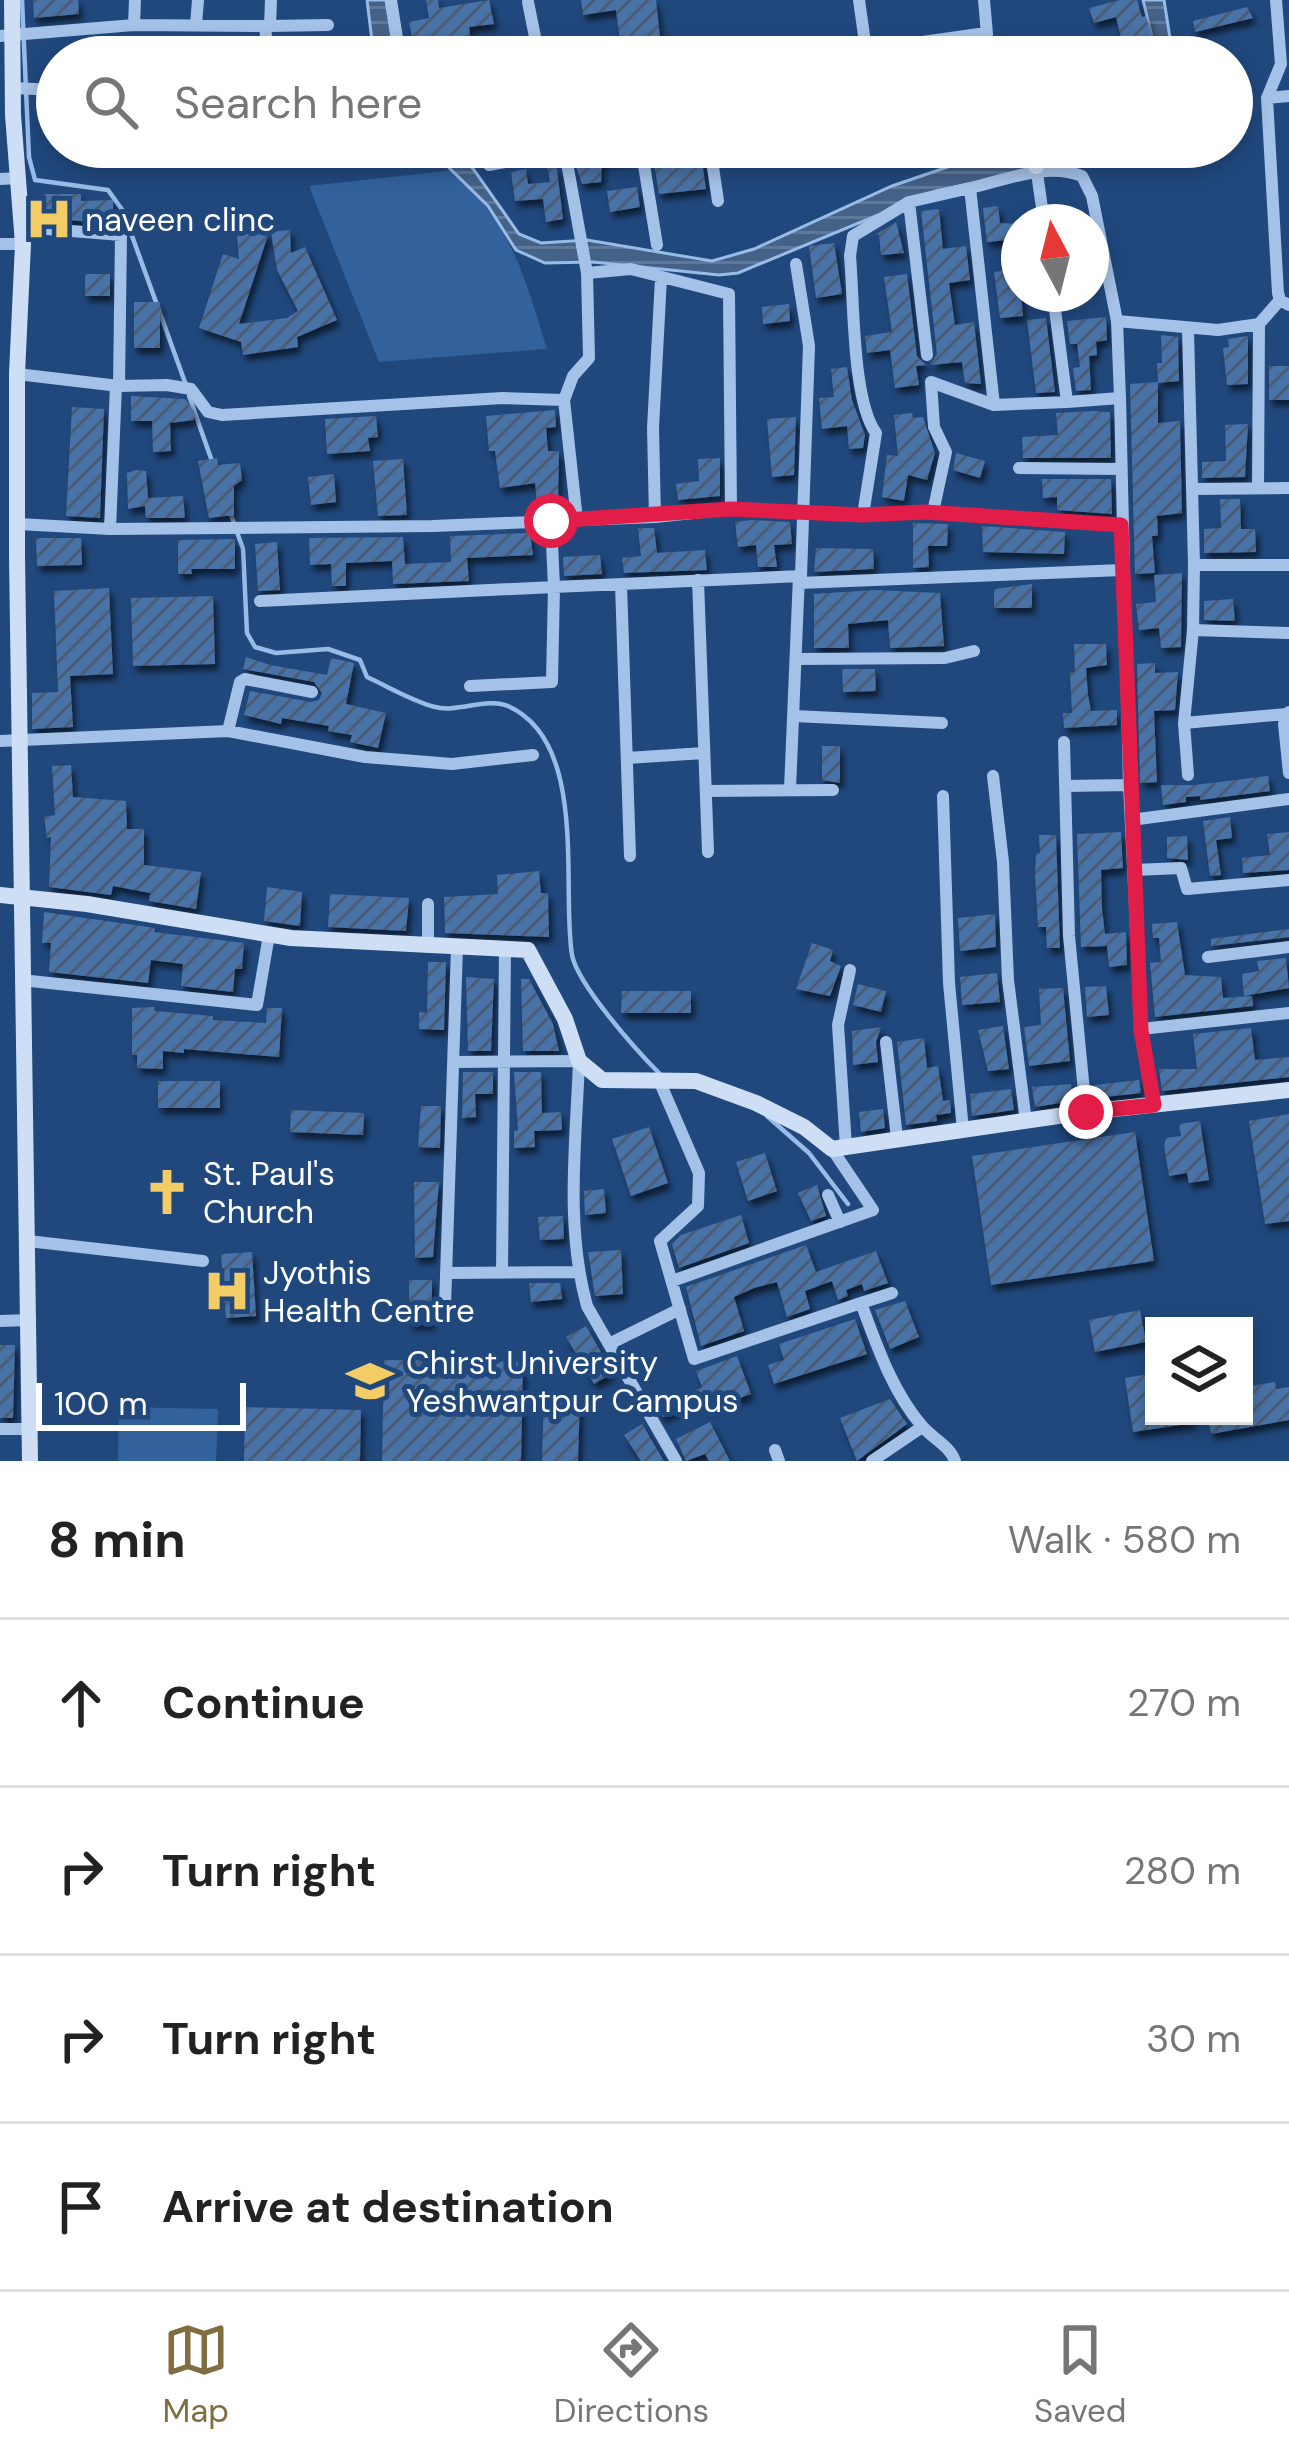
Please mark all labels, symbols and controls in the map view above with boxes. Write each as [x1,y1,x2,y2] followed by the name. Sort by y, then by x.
[36,36,1253,168] search box
[78,69,144,135] icon: search
[174,73,422,132] text: Search here
[24,194,74,244] hospital icon: naveen clinc
[85,198,275,241] place label: naveen clinc
[1001,204,1109,312] north arrow
[524,494,578,548] route start
[1059,1085,1113,1139] route end
[203,1152,335,1233] place label: St. Paul's Church
[142,1167,192,1217] church icon: St. Paul's Church
[263,1251,475,1332] place label: Jyothis Health Centre
[202,1266,252,1316] hospital icon: Jyothis Health Centre
[1145,1317,1253,1425] map controls
[1145,1317,1253,1425] button: layers
[406,1341,739,1422] place label: Chirst University Yeshwantpur Campus
[345,1356,395,1406] school or university icon: Chirst University Yeshwantpur Campus
[36,1377,246,1430] scale bar
[54,1382,148,1425] text: 100 m
[48,1506,186,1573] text: 8 min
[1008,1514,1241,1565] text: Walk · 580 m
[48,1670,114,1736] icon: ahead
[162,1673,365,1732] text: Continue
[1127,1677,1241,1728] text: 270 m
[48,1838,114,1904] icon: right
[162,1841,376,1900] text: Turn right
[1124,1845,1241,1896] text: 280 m
[48,2006,114,2072] icon: right
[162,2009,376,2068] text: Turn right
[1146,2013,1241,2064] text: 30 m
[48,2174,114,2240] icon: arrive
[162,2177,614,2236] text: Arrive at destination
[162,2317,229,2432] tab: Map
[554,2317,709,2432] tab: Directions
[1034,2317,1127,2432] tab: Saved

